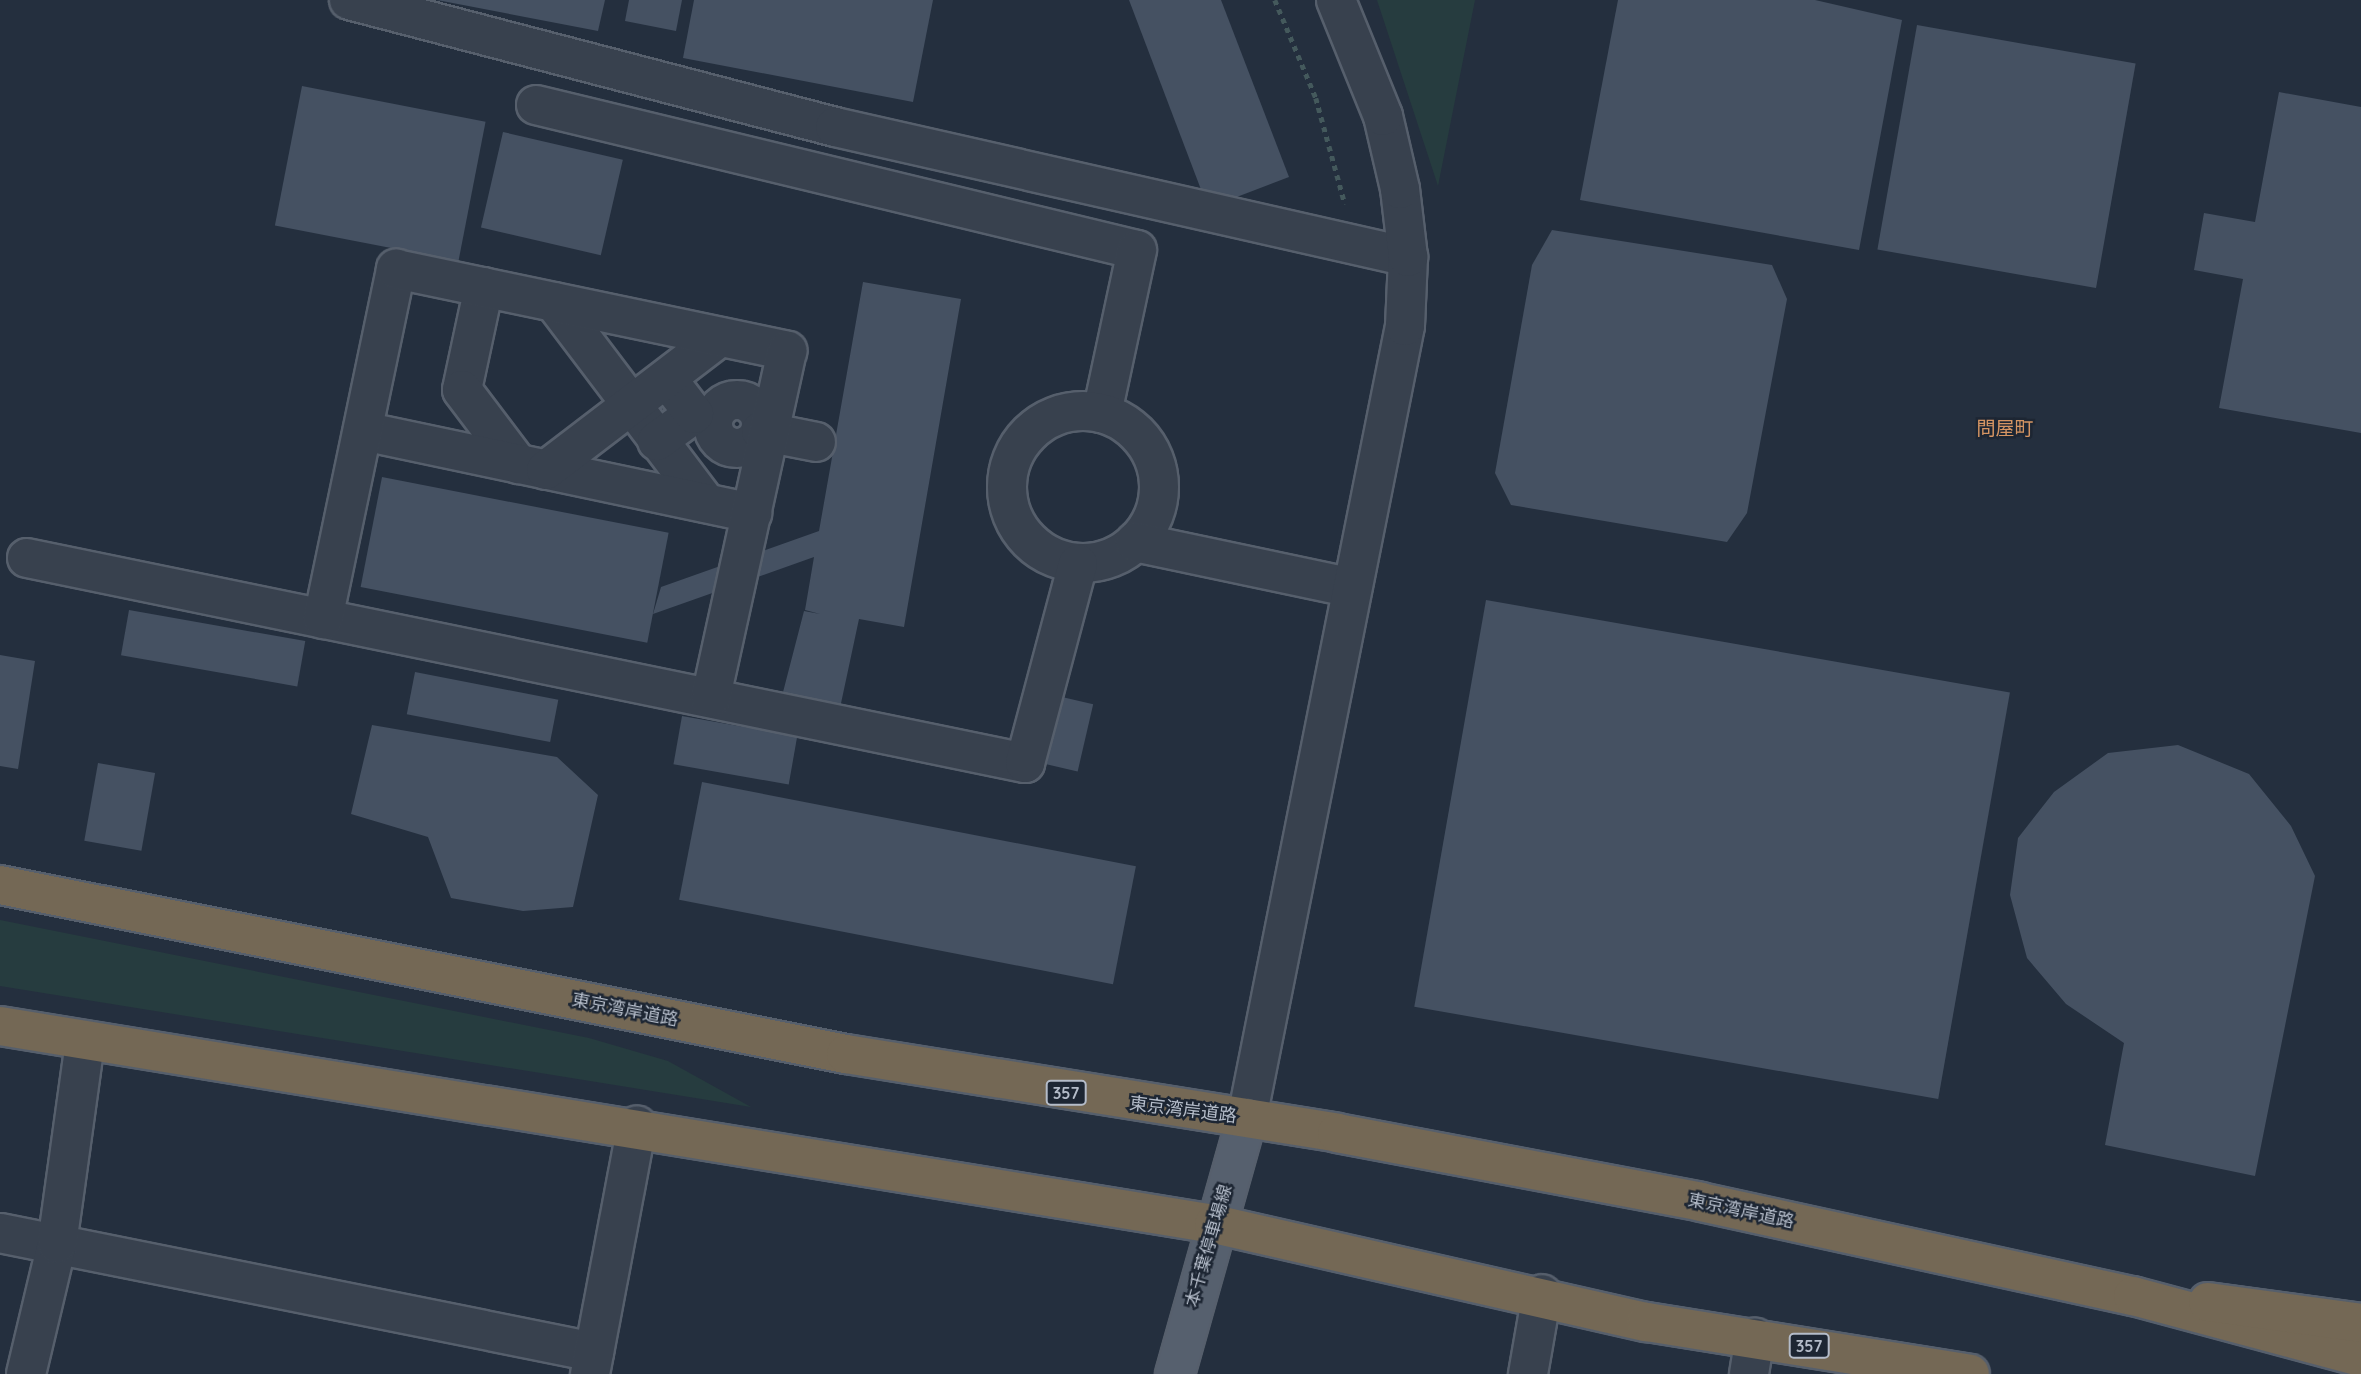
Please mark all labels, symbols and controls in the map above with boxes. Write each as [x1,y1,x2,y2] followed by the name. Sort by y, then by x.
[1977,418,2033,440] district label: 問屋町
[570,989,680,1031] street label: 東京湾岸道路
[1045,1080,1087,1106] road number: 357
[1128,1093,1238,1127] street label: 東京湾岸道路
[1181,1182,1237,1310] street label: 本千葉停車場線
[1686,1189,1796,1233] street label: 東京湾岸道路
[1788,1334,1830,1358] road number: 357

